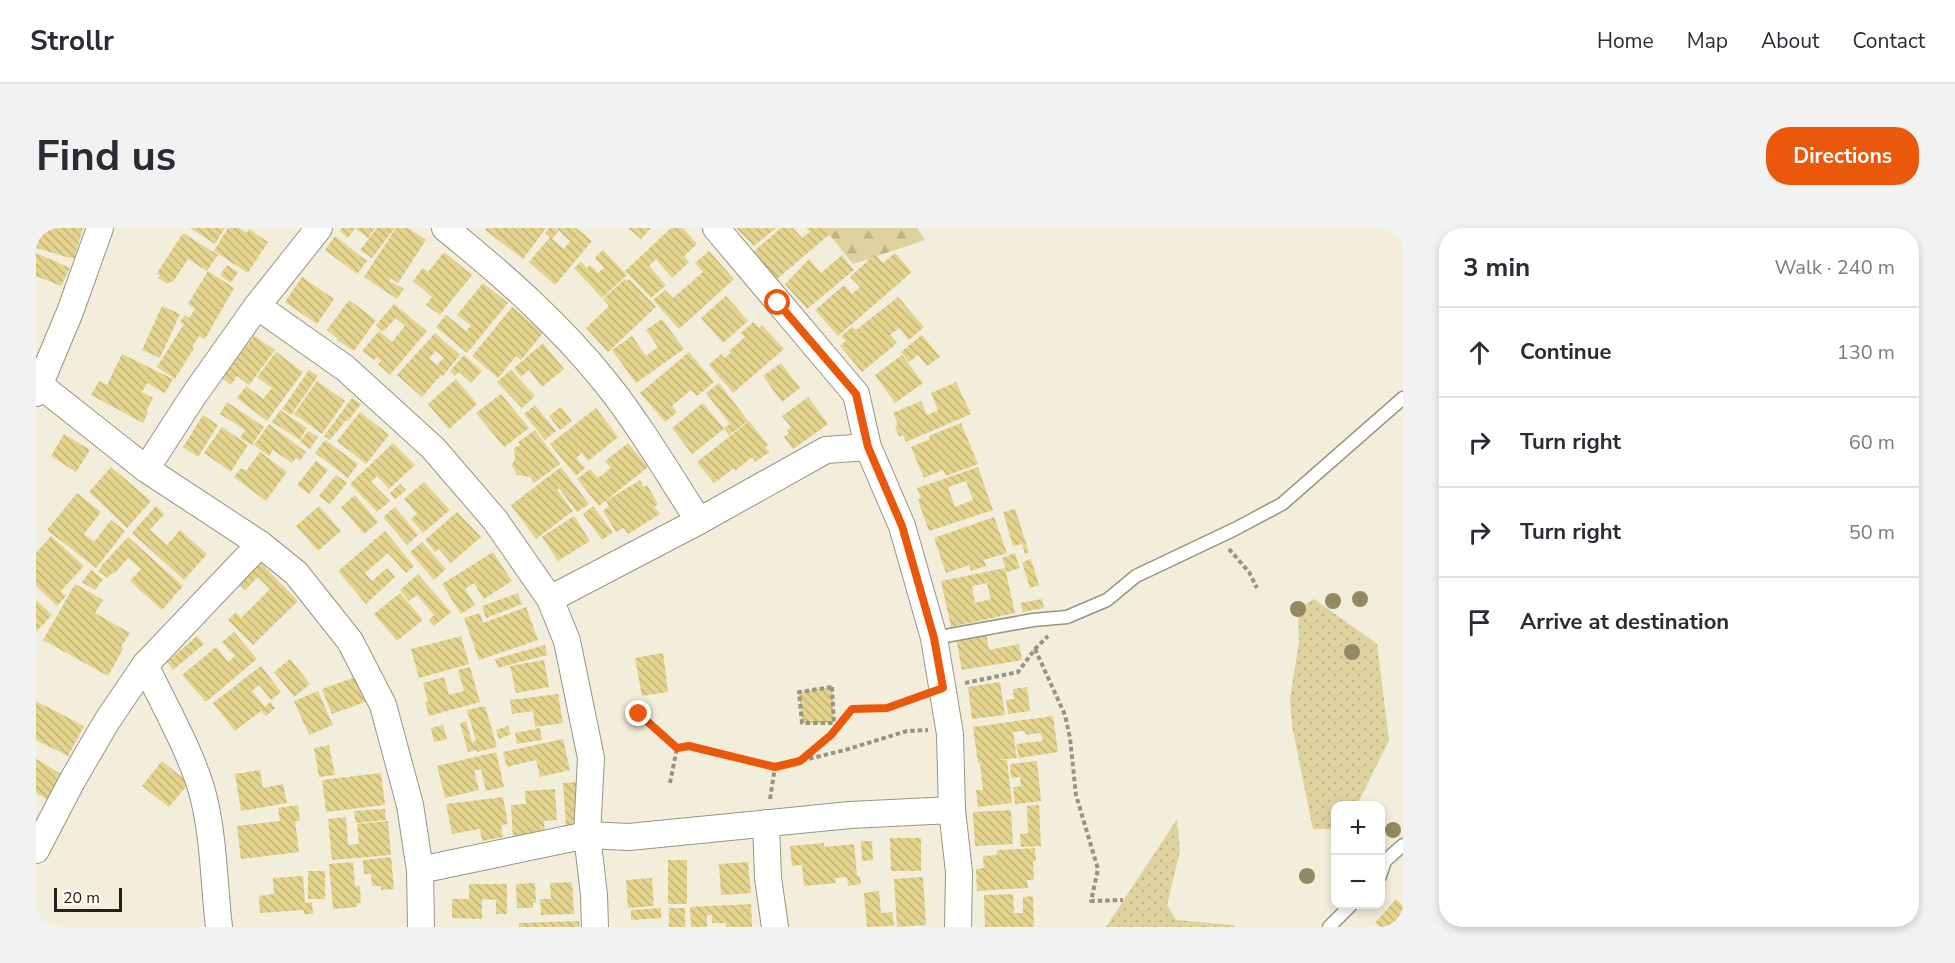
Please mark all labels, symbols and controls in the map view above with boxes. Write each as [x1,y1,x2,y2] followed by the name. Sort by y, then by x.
[30,22,114,60] text: Strollr
[1597,27,1654,55] text: Home
[1687,27,1728,55] text: Map
[1761,27,1819,55] text: About
[1852,27,1925,55] text: Contact
[1766,127,1919,185] button: Directions
[36,128,176,185] text: Find us
[1463,250,1530,285] text: 3 min
[1775,254,1895,281] text: Walk · 240 m
[764,289,790,315] route start
[1463,336,1496,369] icon: ahead
[1520,337,1611,367] text: Continue
[1837,339,1895,366] text: 130 m
[1463,426,1496,459] icon: right
[1520,427,1621,457] text: Turn right
[1849,429,1895,456] text: 60 m
[1463,516,1496,549] icon: right
[1520,517,1621,547] text: Turn right
[1849,519,1895,546] text: 50 m
[1463,606,1496,639] icon: arrive
[1520,607,1729,637] text: Arrive at destination
[625,700,651,726] route end
[1331,801,1385,909] map controls
[1331,801,1385,855] button: +
[1331,855,1385,909] button: −
[54,885,122,912] scale bar
[63,887,100,909] text: 20 m

